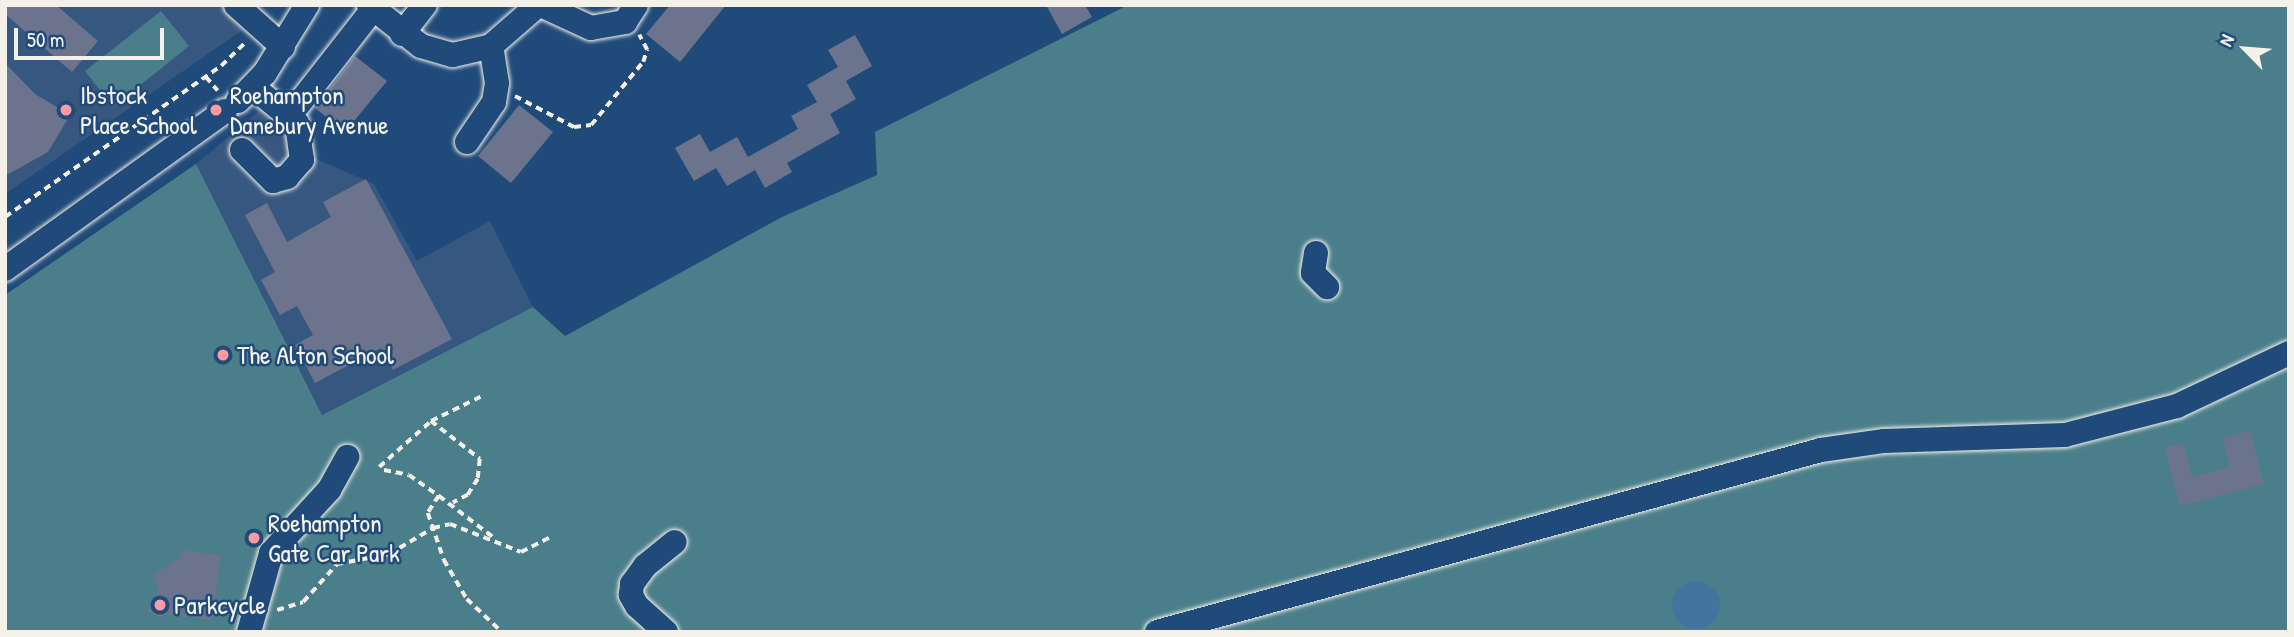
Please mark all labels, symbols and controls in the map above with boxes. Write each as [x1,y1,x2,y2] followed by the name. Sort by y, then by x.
[18,14,168,58] scale bar
[2210,14,2280,84] north arrow
[27,25,64,54] text: 50 m
[2212,30,2240,50] text: N
[80,79,197,140] place label: Ibstock Place School
[230,79,389,140] place label: Roehampton Danebury Avenue
[58,102,74,118] marker: Ibstock Place School
[208,102,224,118] marker: Roehampton Danebury Avenue
[237,339,394,371] place label: The Alton School
[215,347,231,363] marker: The Alton School
[268,507,400,568] place label: Roehampton Gate Car Park
[246,530,262,546] marker: Roehampton Gate Car Park
[174,589,266,621] place label: Parkcycle
[152,597,168,613] marker: Parkcycle

